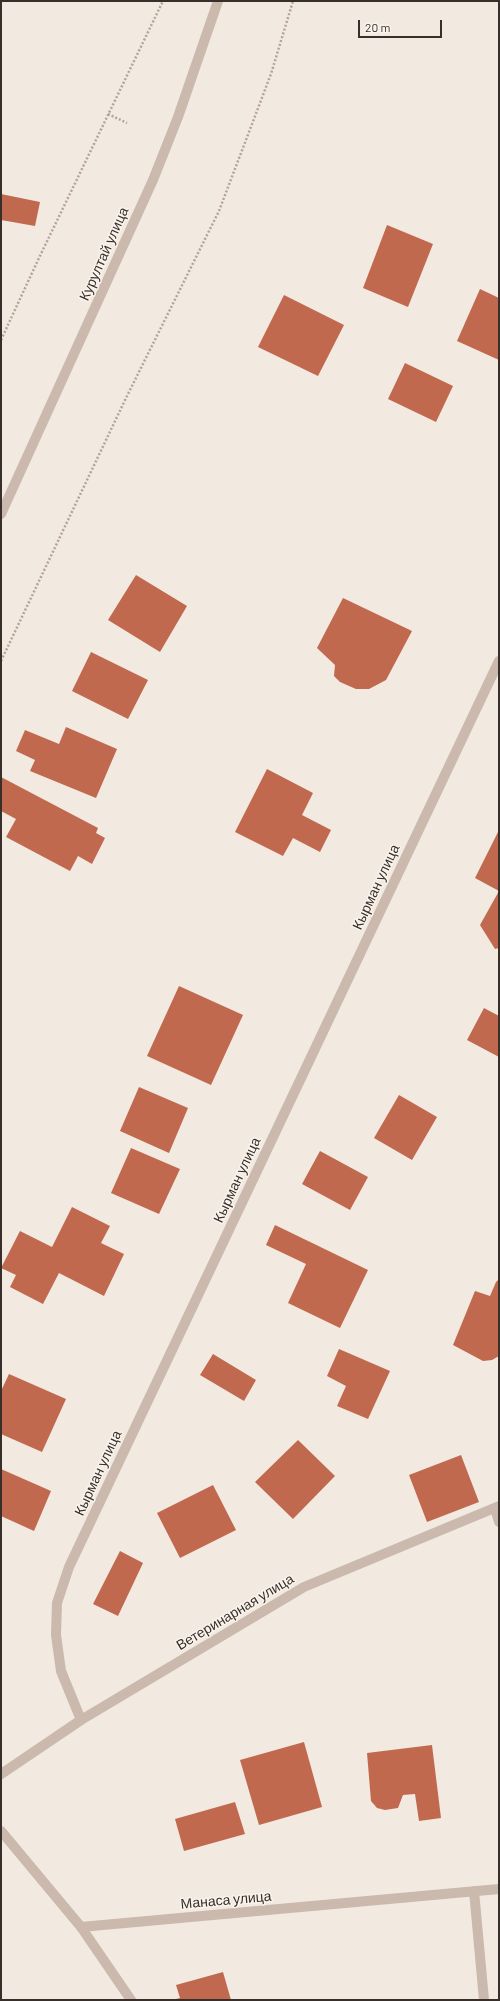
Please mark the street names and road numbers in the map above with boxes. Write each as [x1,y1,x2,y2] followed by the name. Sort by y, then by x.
[76,205,132,303] street label: Курултай улица
[349,842,403,932] street label: Кырман улица
[210,1135,264,1225] street label: Кырман улица
[71,1428,125,1518] street label: Кырман улица
[173,1570,297,1654] street label: Ветеринарная улица
[180,1888,272,1912] street label: Манаса улица

